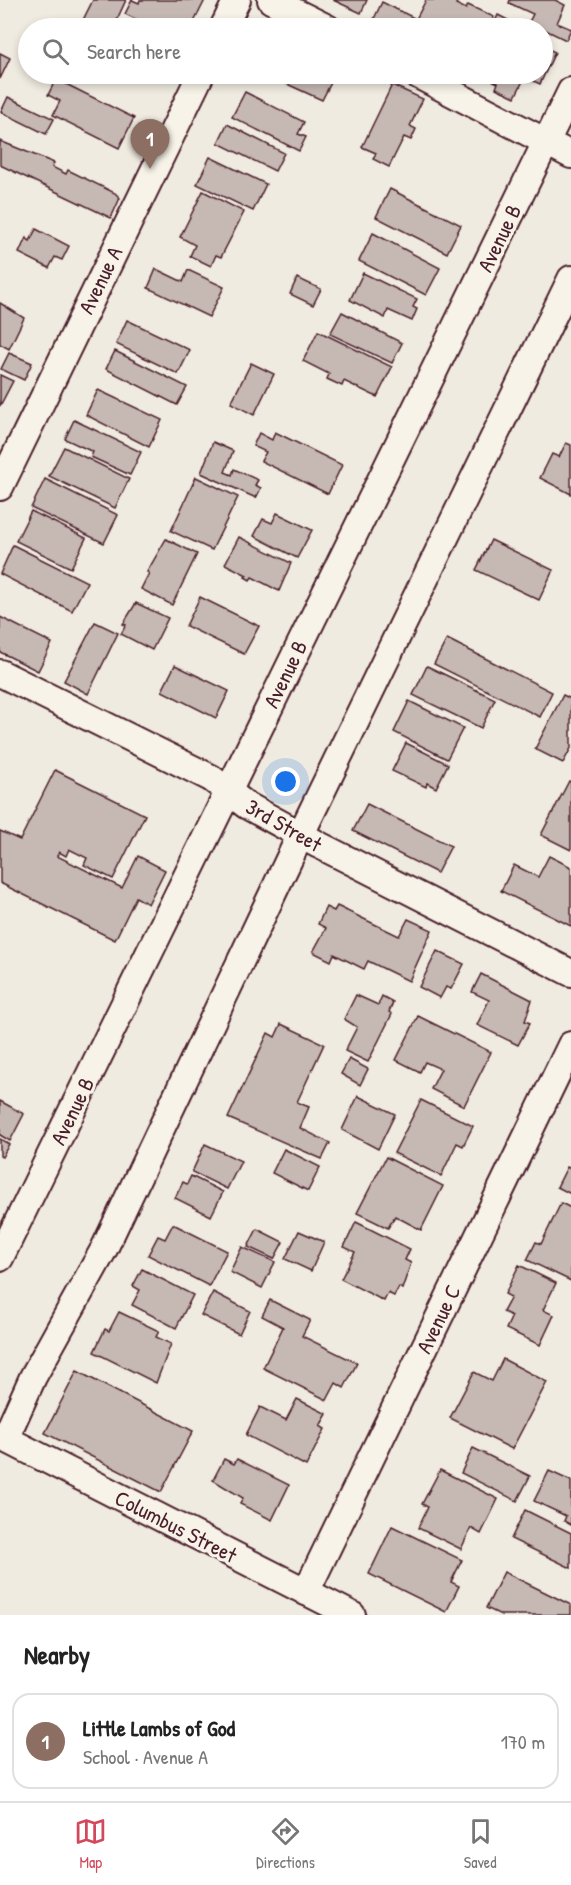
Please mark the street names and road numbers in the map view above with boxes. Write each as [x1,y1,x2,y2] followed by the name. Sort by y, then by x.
[470,199,528,277] street label: Avenue B
[71,241,129,319] street label: Avenue A
[256,635,314,713] street label: Avenue B
[240,791,328,859] street label: 3rd Street
[43,1072,101,1150] street label: Avenue B
[409,1280,467,1358] street label: Avenue C
[110,1482,243,1570] street label: Columbus Street

